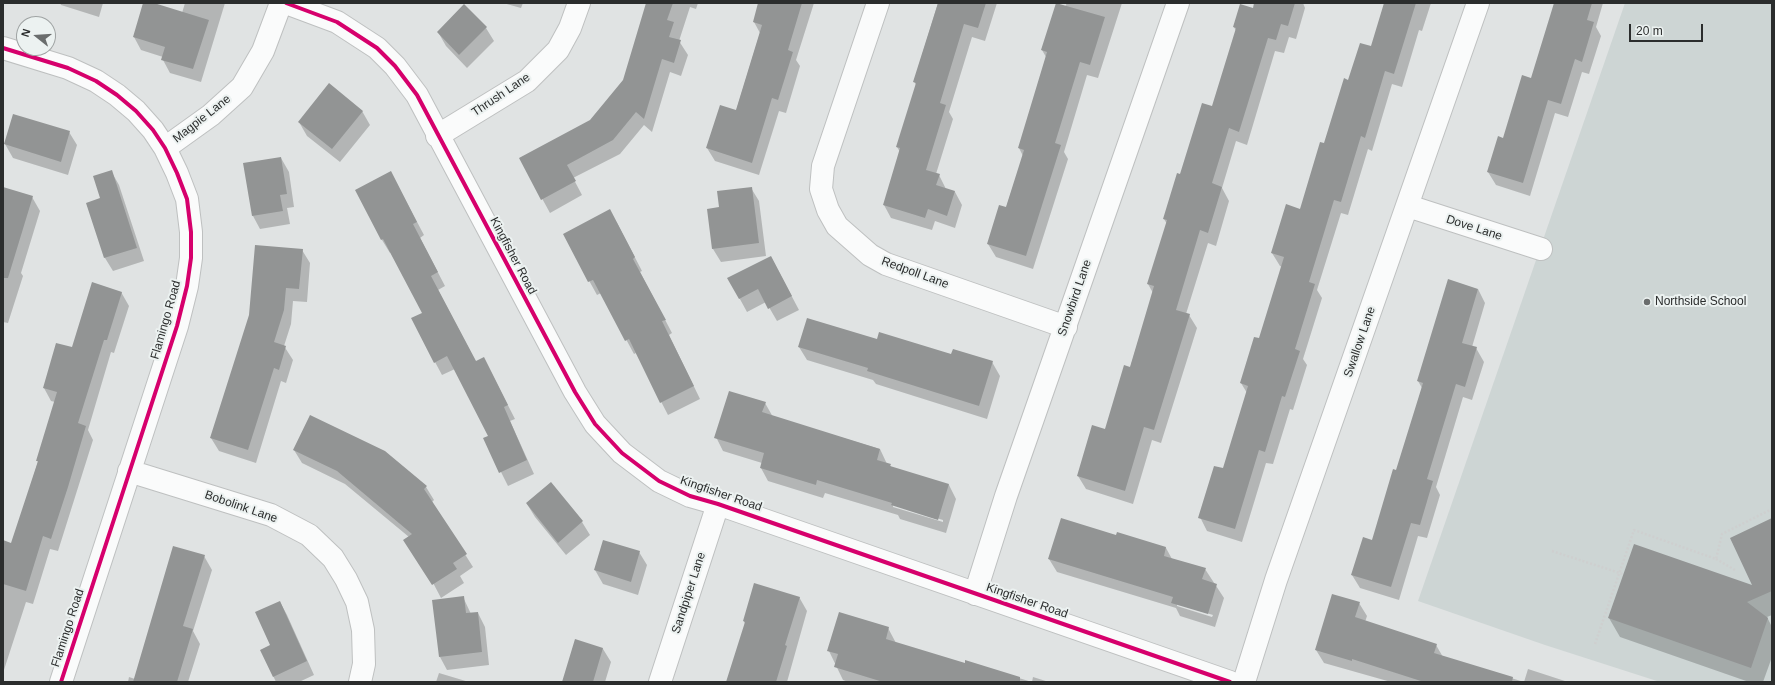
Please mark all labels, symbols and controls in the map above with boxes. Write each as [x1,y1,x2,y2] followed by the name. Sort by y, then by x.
[16,16,56,56] north arrow
[1631,16,1705,42] scale bar
[1636,24,1663,38] text: 20 m
[19,27,32,38] text: N
[469,70,533,120] street label: Thrush Lane
[170,92,234,146] street label: Magpie Lane
[1444,212,1504,244] street label: Dove Lane
[487,215,539,297] street label: Kingfisher Road
[879,254,951,292] street label: Redpoll Lane
[1055,258,1095,338] street label: Snowbird Lane
[148,279,184,361] street label: Flamingo Road
[1655,295,1746,309] place label: Northside School
[1642,297,1652,307] marker: Northside School
[1341,305,1379,379] street label: Swallow Lane
[678,473,764,515] street label: Kingfisher Road
[203,488,279,526] street label: Bobolink Lane
[669,550,709,636] street label: Sandpiper Lane
[984,580,1070,622] street label: Kingfisher Road
[49,587,87,669] street label: Flamingo Road

